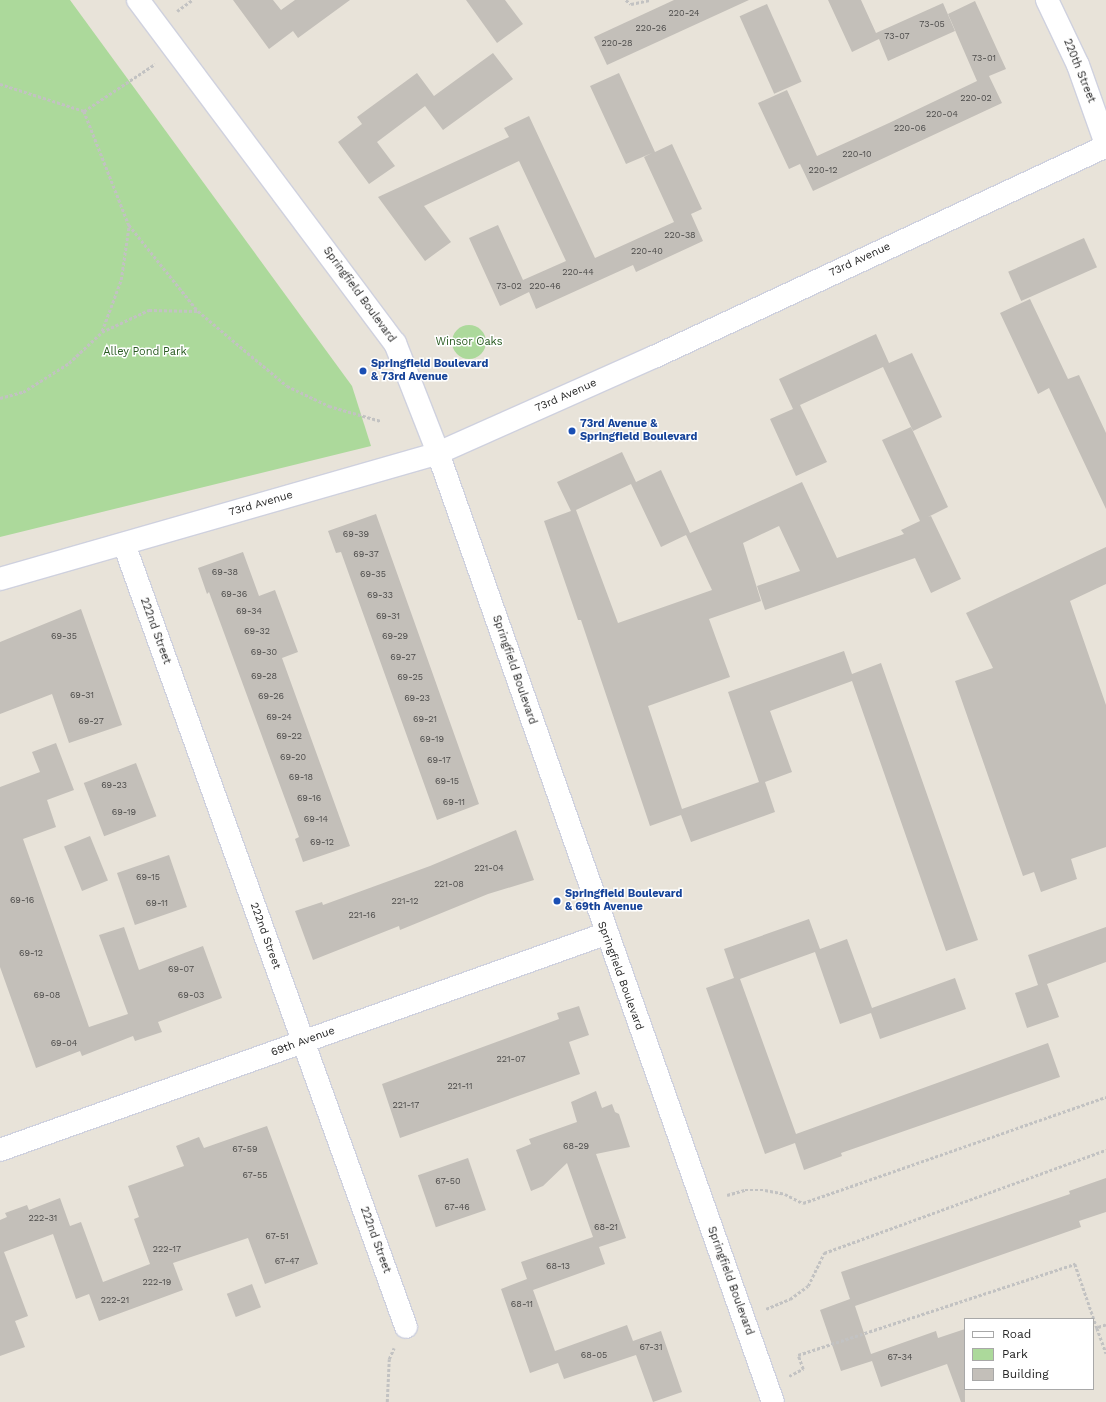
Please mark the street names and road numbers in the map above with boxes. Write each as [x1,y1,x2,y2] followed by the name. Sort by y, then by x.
[1060,37,1098,105] street label: 220th Street
[827,240,893,280] street label: 73rd Avenue
[320,245,398,345] street label: Springfield Boulevard
[533,376,599,416] street label: 73rd Avenue
[227,488,295,520] street label: 73rd Avenue
[137,596,173,666] street label: 222nd Street
[489,614,539,726] street label: Springfield Boulevard
[247,901,283,971] street label: 222nd Street
[594,920,646,1032] street label: Springfield Boulevard
[269,1024,337,1060] street label: 69th Avenue
[357,1205,393,1275] street label: 222nd Street
[704,1225,756,1337] street label: Springfield Boulevard

